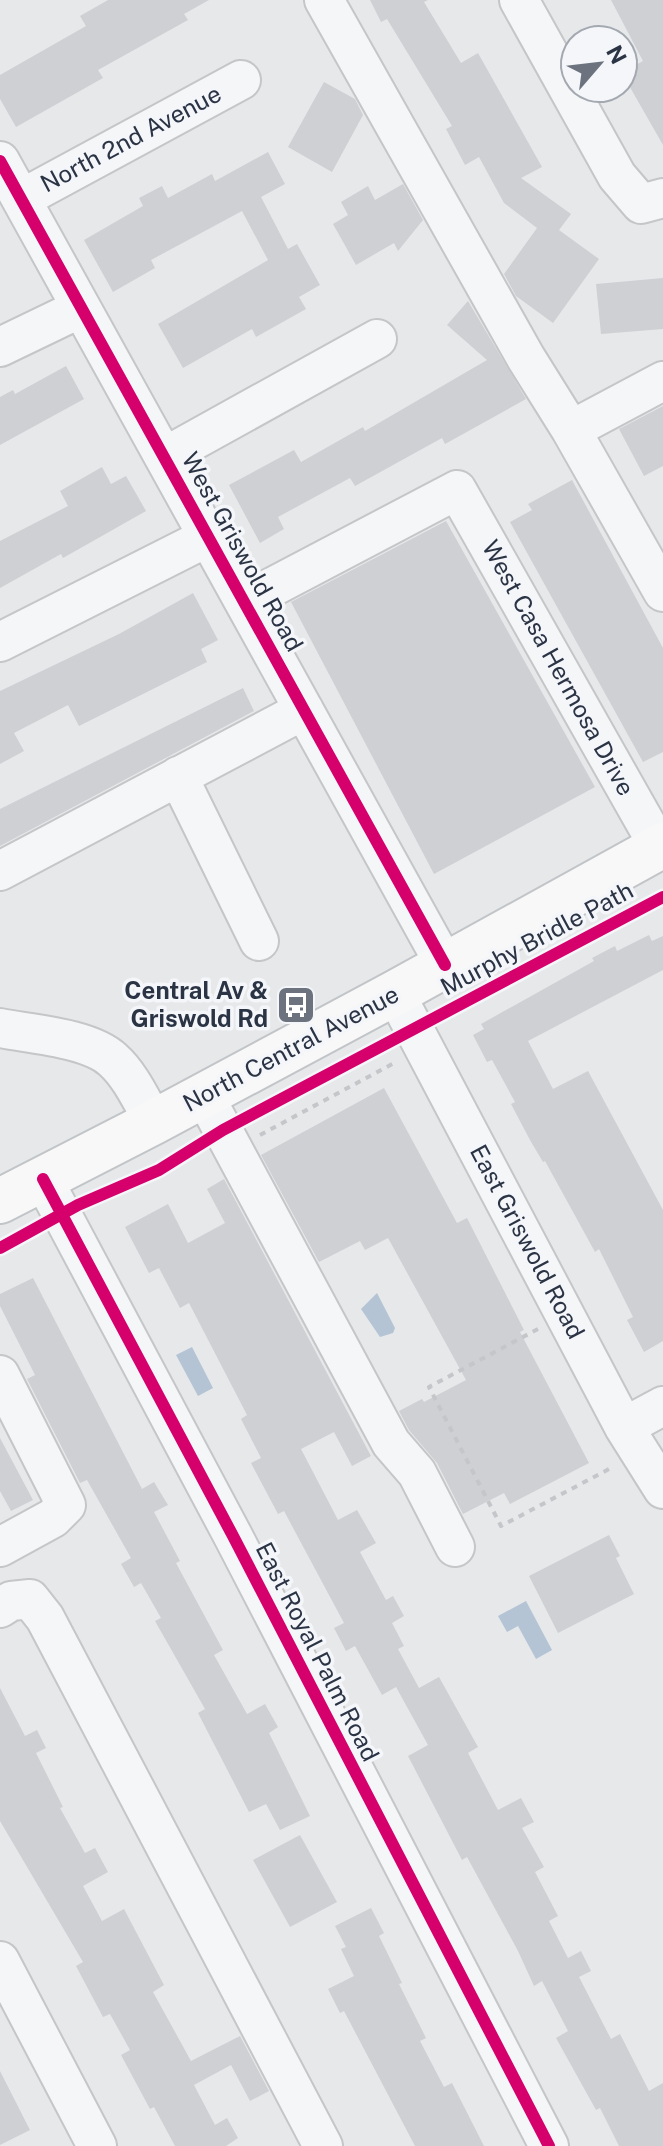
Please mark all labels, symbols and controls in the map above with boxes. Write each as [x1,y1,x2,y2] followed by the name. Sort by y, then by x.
[559,24,639,104] north arrow
[601,41,632,68] text: N
[36,79,226,197] street label: North 2nd Avenue
[177,447,309,656] street label: West Griswold Road
[477,535,641,800] street label: West Casa Hermosa Drive
[436,876,638,1001] street label: Murphy Bridle Path
[124,976,268,1032] place label: Central Av & Griswold Rd
[178,979,403,1117] street label: North Central Avenue
[275,984,317,1026] bus stop icon: Central Av & Griswold Rd
[465,1140,591,1343] street label: East Griswold Road
[250,1537,385,1766] street label: East Royal Palm Road

